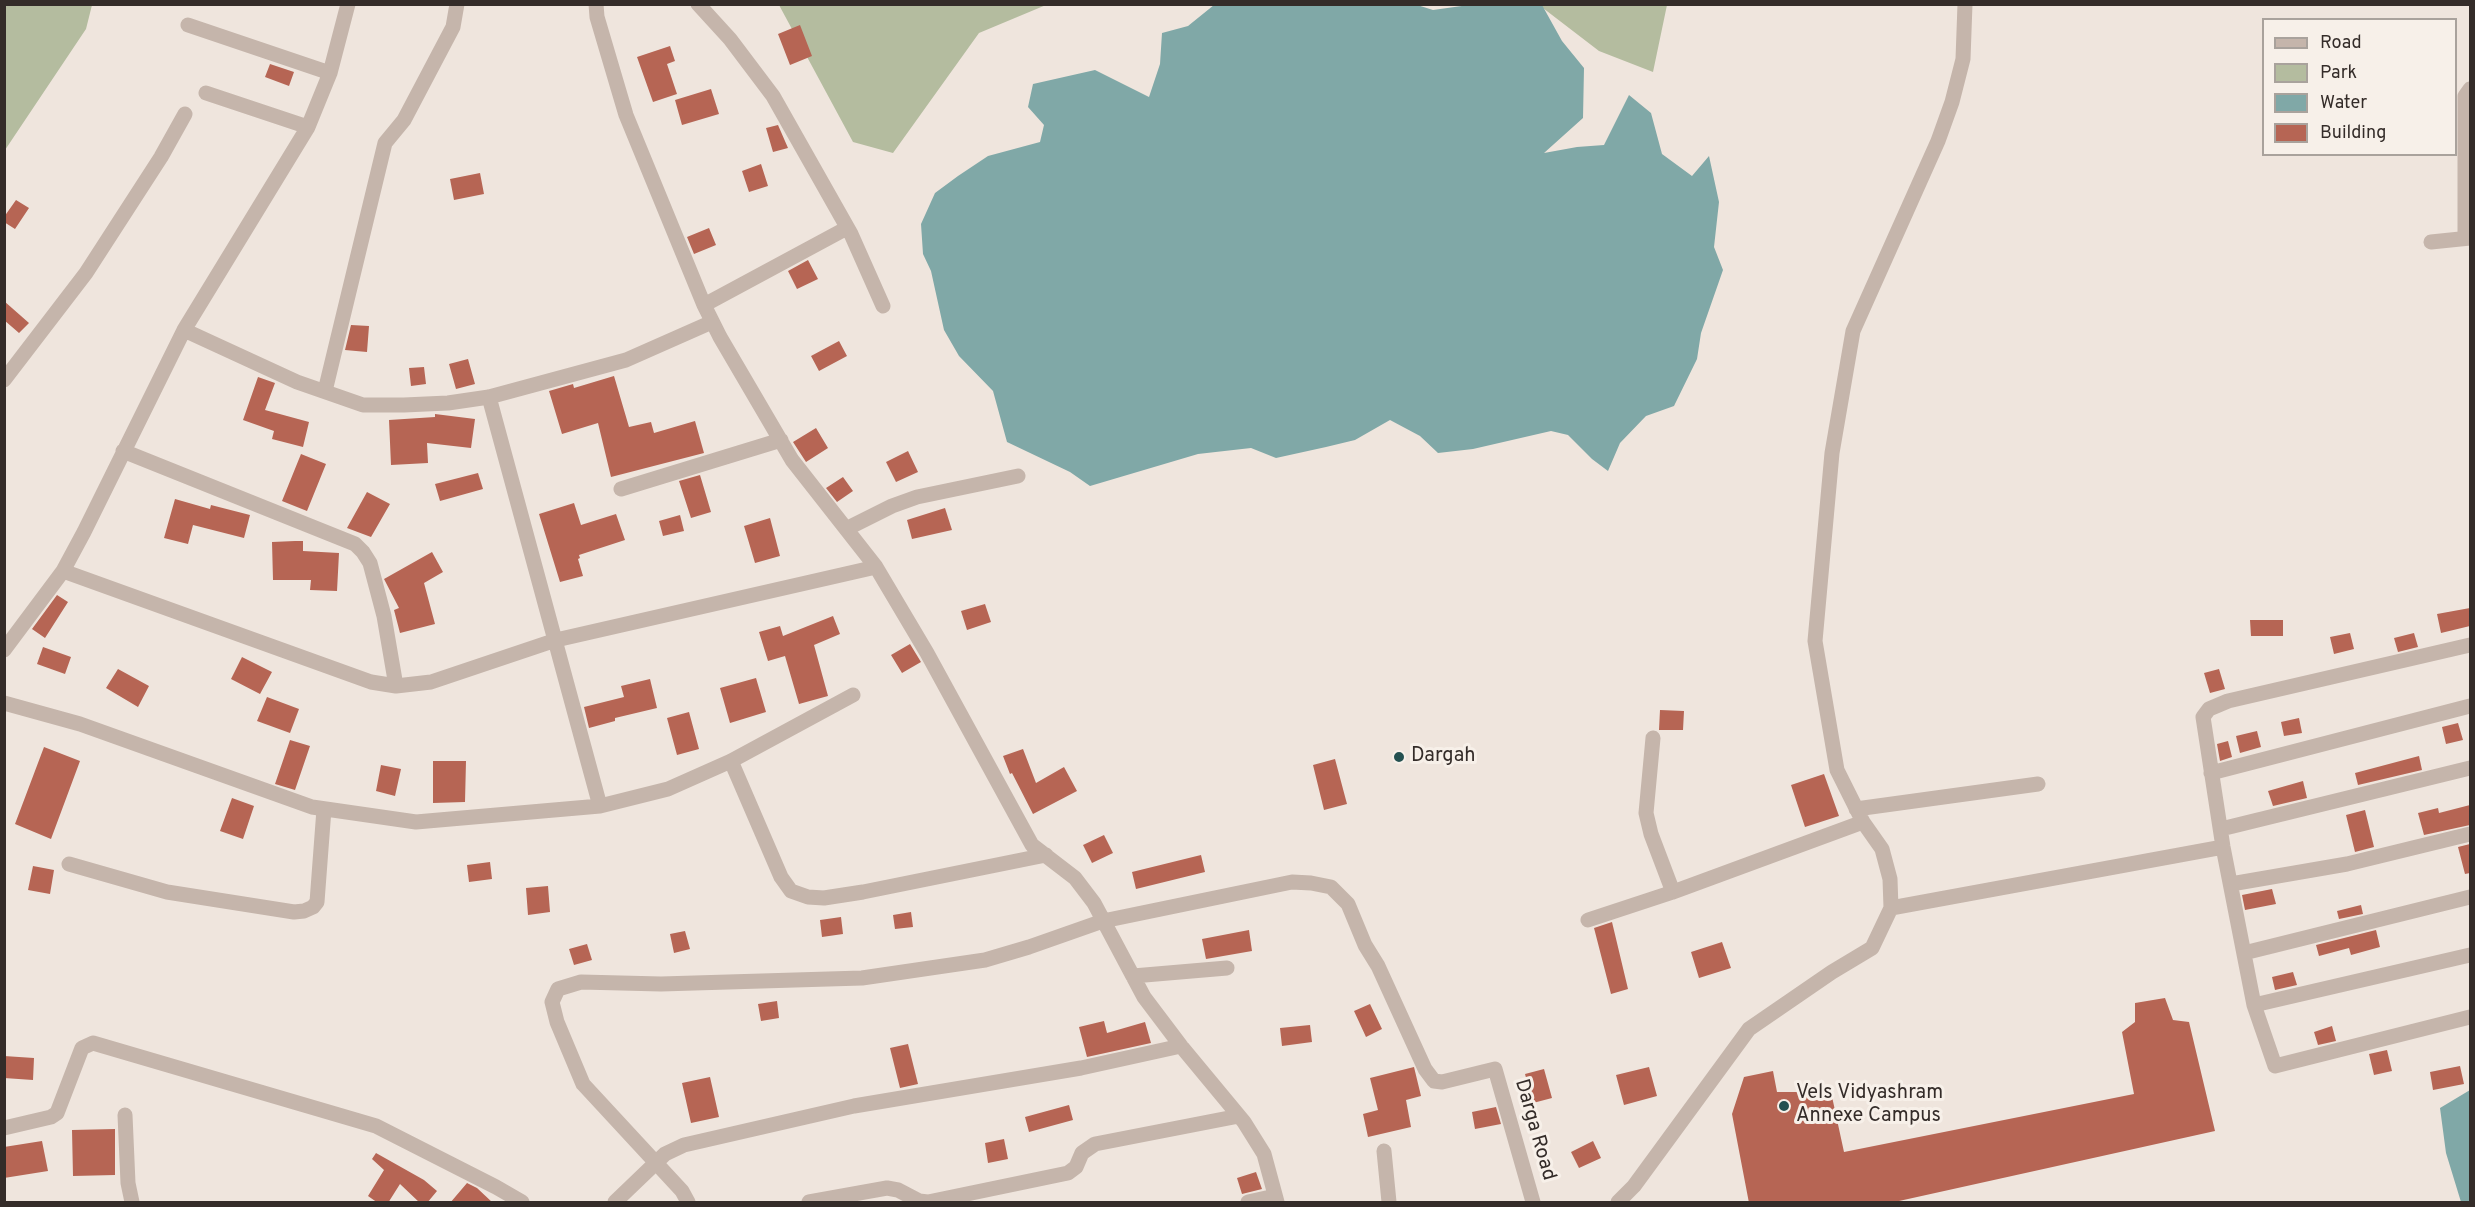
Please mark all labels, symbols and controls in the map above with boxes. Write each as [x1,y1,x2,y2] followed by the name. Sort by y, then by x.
[2262,18,2457,156] legend
[2320,32,2362,55] text: Road
[2320,62,2357,85] text: Park
[2320,92,2367,115] text: Water
[2320,122,2386,145] text: Building
[1411,745,1476,769] place label: Dargah
[1392,750,1406,764] marker: Dargah
[1508,1077,1560,1183] street label: Darga Road
[1796,1082,1943,1129] place label: Vels Vidyashram Annexe Campus
[1777,1099,1791,1113] marker: Vels Vidyashram Annexe Campus

